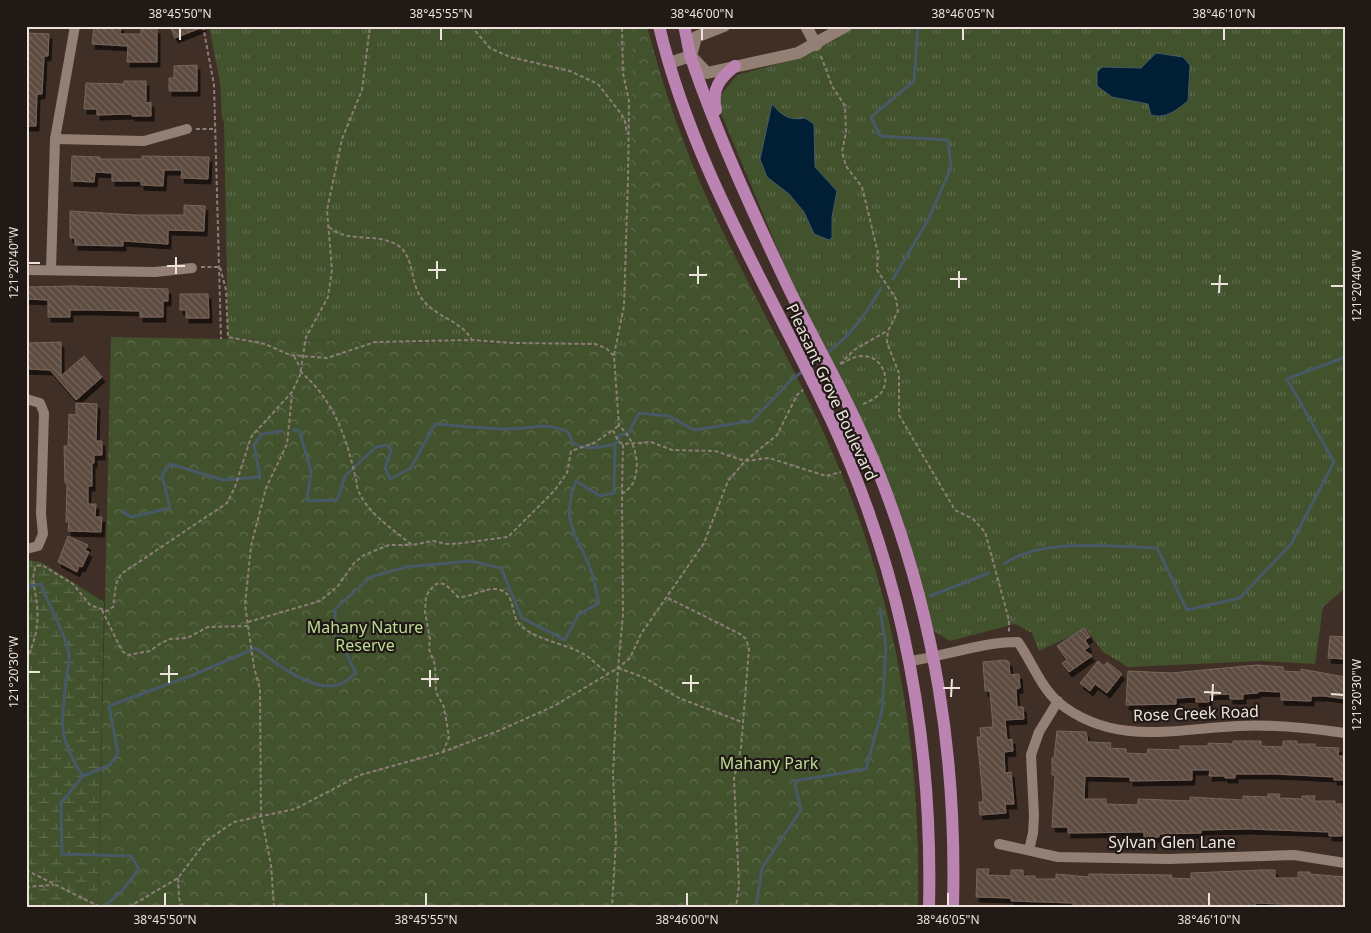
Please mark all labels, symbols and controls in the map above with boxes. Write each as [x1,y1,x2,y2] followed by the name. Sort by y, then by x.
[148,5,212,22] text: 38°45'50"N
[409,5,473,22] text: 38°45'55"N
[670,5,734,22] text: 38°46'00"N
[931,5,995,22] text: 38°46'05"N
[1192,5,1256,22] text: 38°46'10"N
[5,227,22,299] text: 121°20'40"W
[1348,250,1365,322] text: 121°20'40"W
[781,300,883,484] street label: Pleasant Grove Boulevard
[307,616,423,656] park label: Mahany Nature Reserve
[5,636,22,708] text: 121°20'30"W
[1348,659,1365,731] text: 121°20'30"W
[1133,700,1259,726] street label: Rose Creek Road
[720,752,819,774] park label: Mahany Park
[1108,831,1236,853] street label: Sylvan Glen Lane
[133,911,197,928] text: 38°45'50"N
[394,911,458,928] text: 38°45'55"N
[655,911,719,928] text: 38°46'00"N
[916,911,980,928] text: 38°46'05"N
[1177,911,1241,928] text: 38°46'10"N

